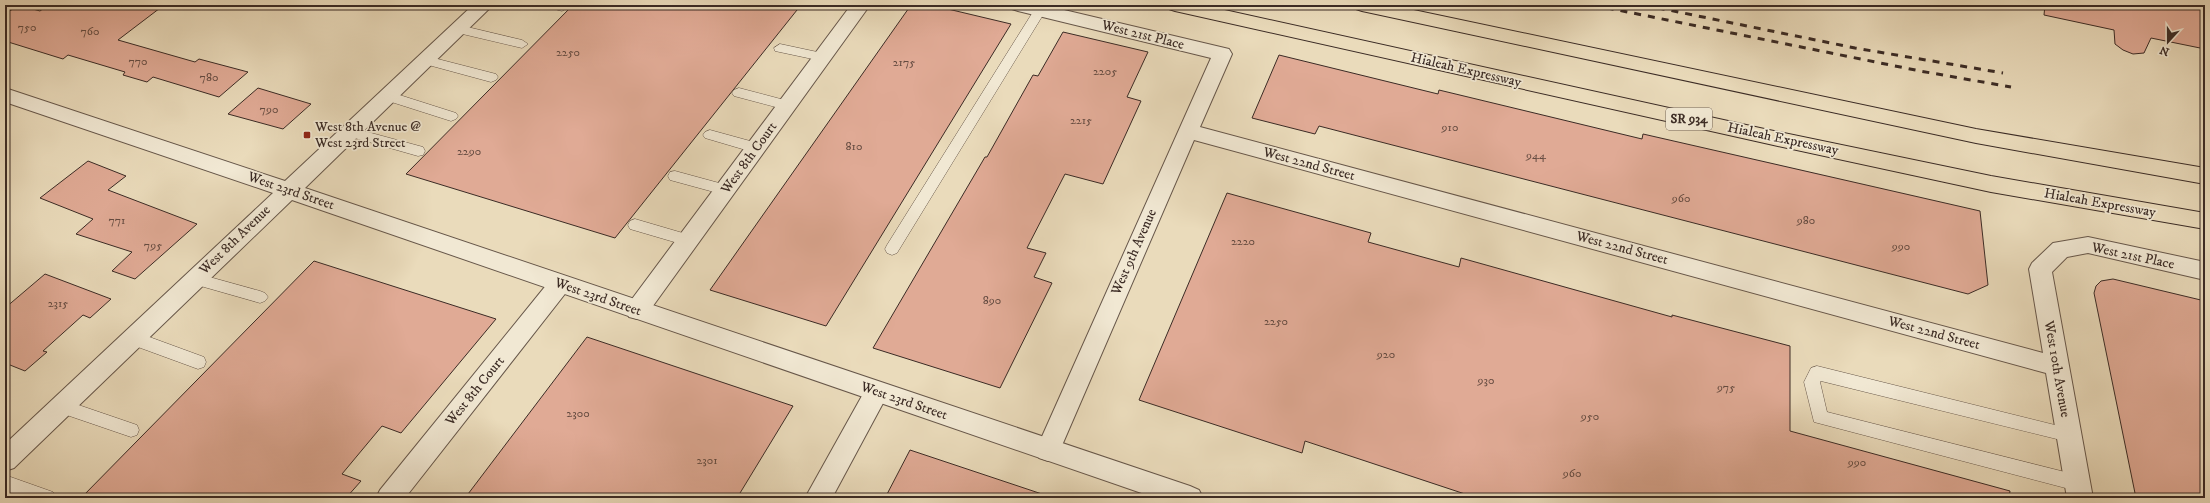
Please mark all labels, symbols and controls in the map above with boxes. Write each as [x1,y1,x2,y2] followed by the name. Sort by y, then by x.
[1099,16,1186,54] street label: West 21st Place
[18,20,36,35] house number: 750
[2148,22,2188,62] north arrow
[81,24,99,39] house number: 760
[2158,42,2171,59] text: N
[556,45,580,60] house number: 2250
[1409,49,1523,92] street label: Hialeah Expressway
[128,54,148,69] house number: 770
[893,55,915,70] house number: 2175
[1093,64,1117,79] house number: 2205
[200,70,218,85] house number: 780
[260,102,278,117] house number: 790
[1666,108,1712,130] road number: SR 934
[1070,113,1092,128] house number: 2215
[314,118,421,152] place label: West 8th Avenue @ West 23rd Street
[716,118,781,198] street label: West 8th Court
[1726,118,1841,160] street label: Hialeah Expressway
[1441,120,1458,135] house number: 910
[302,130,312,140] marker: West 8th Avenue @ West 23rd Street
[846,139,862,154] house number: 810
[1260,143,1357,185] street label: West 22nd Street
[457,144,481,159] house number: 2290
[1525,148,1547,163] house number: 944
[244,167,337,214] street label: West 23rd Street
[2043,184,2158,222] street label: Hialeah Expressway
[1671,191,1690,206] house number: 960
[195,201,275,279] street label: West 8th Avenue
[1107,206,1161,299] street label: West 9th Avenue
[108,213,126,228] house number: 771
[1796,213,1815,228] house number: 980
[1573,227,1670,269] street label: West 22nd Street
[1231,234,1255,249] house number: 2220
[144,238,162,253] house number: 795
[2089,238,2176,274] street label: West 21st Place
[1891,239,1910,254] house number: 990
[551,273,644,320] street label: West 23rd Street
[983,293,1001,308] house number: 890
[48,296,68,311] house number: 2315
[1885,312,1982,354] street label: West 22nd Street
[1264,314,1288,329] house number: 2250
[2039,318,2074,419] street label: West 10th Avenue
[1376,347,1395,362] house number: 920
[441,352,509,430] street label: West 8th Court
[1477,373,1494,388] house number: 930
[857,377,950,424] street label: West 23rd Street
[1716,380,1735,395] house number: 975
[566,406,590,421] house number: 2300
[1580,409,1599,424] house number: 950
[696,453,718,468] house number: 2301
[1847,455,1866,470] house number: 990
[1562,466,1581,481] house number: 960

